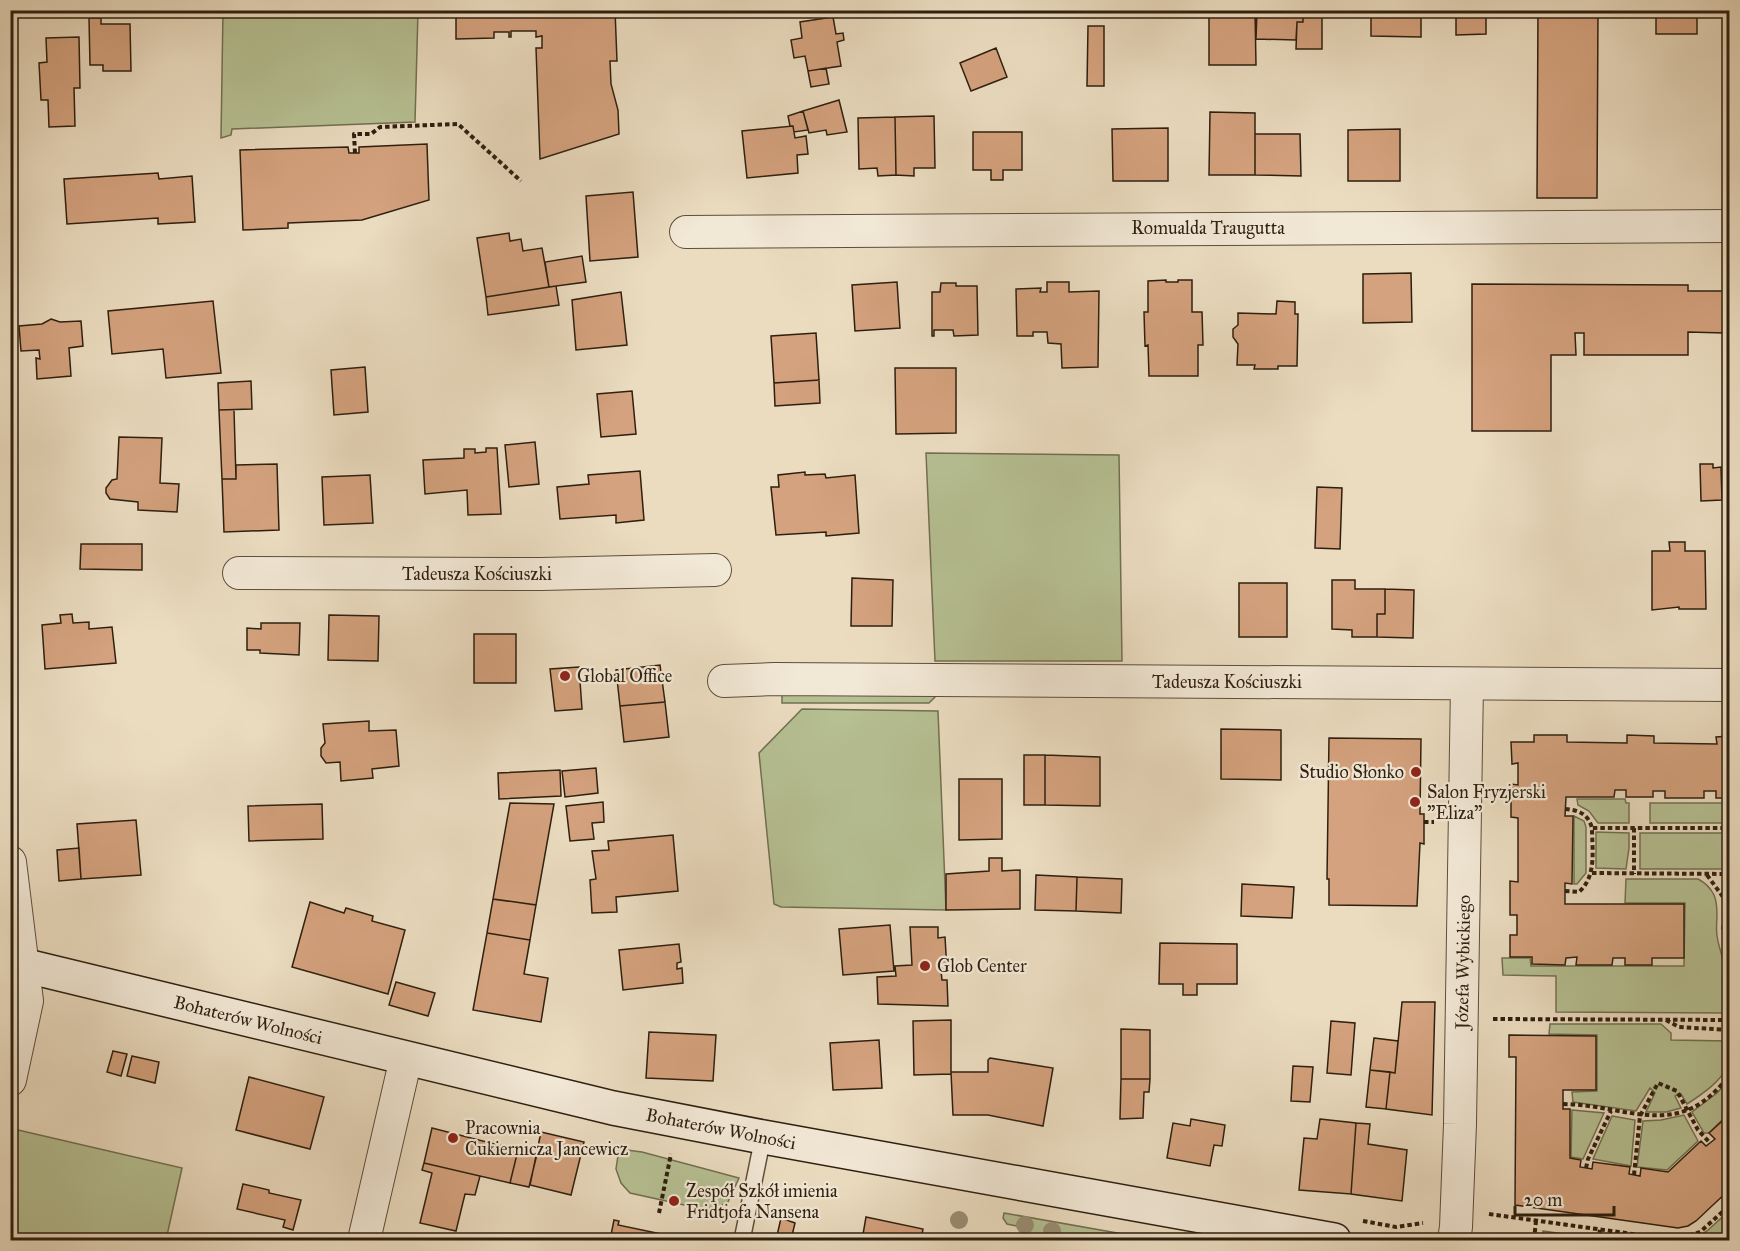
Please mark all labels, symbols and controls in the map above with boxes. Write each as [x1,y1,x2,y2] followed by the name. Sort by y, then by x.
[1131,217,1285,240] street label: Romualda Traugutta
[402,563,552,585] street label: Tadeusza Kościuszki
[577,665,672,687] place label: Global Office
[558,669,572,683] marker: Global Office
[1152,671,1302,693] street label: Tadeusza Kościuszki
[1299,761,1404,783] place label: Studio Słonko
[1409,765,1423,779] marker: Studio Słonko
[1427,781,1546,824] place label: Salon Fryzjerski "Eliza"
[1408,795,1422,809] marker: Salon Fryzjerski "Eliza"
[1451,895,1476,1031] street label: Józefa Wybickiego
[937,955,1027,977] place label: Glob Center
[918,959,932,973] marker: Glob Center
[171,991,325,1049] street label: Bohaterów Wolności
[644,1104,798,1154] street label: Bohaterów Wolności
[465,1117,628,1161] place label: Pracownia Cukiernicza Jancewicz
[446,1131,460,1145] marker: Pracownia Cukiernicza Jancewicz
[1515,1179,1614,1217] scale bar
[686,1180,838,1223] place label: Zespół Szkół imienia Fridtjofa Nansena
[1524,1189,1562,1211] text: 20 m
[667,1194,681,1208] marker: Zespół Szkół imienia Fridtjofa Nansena

